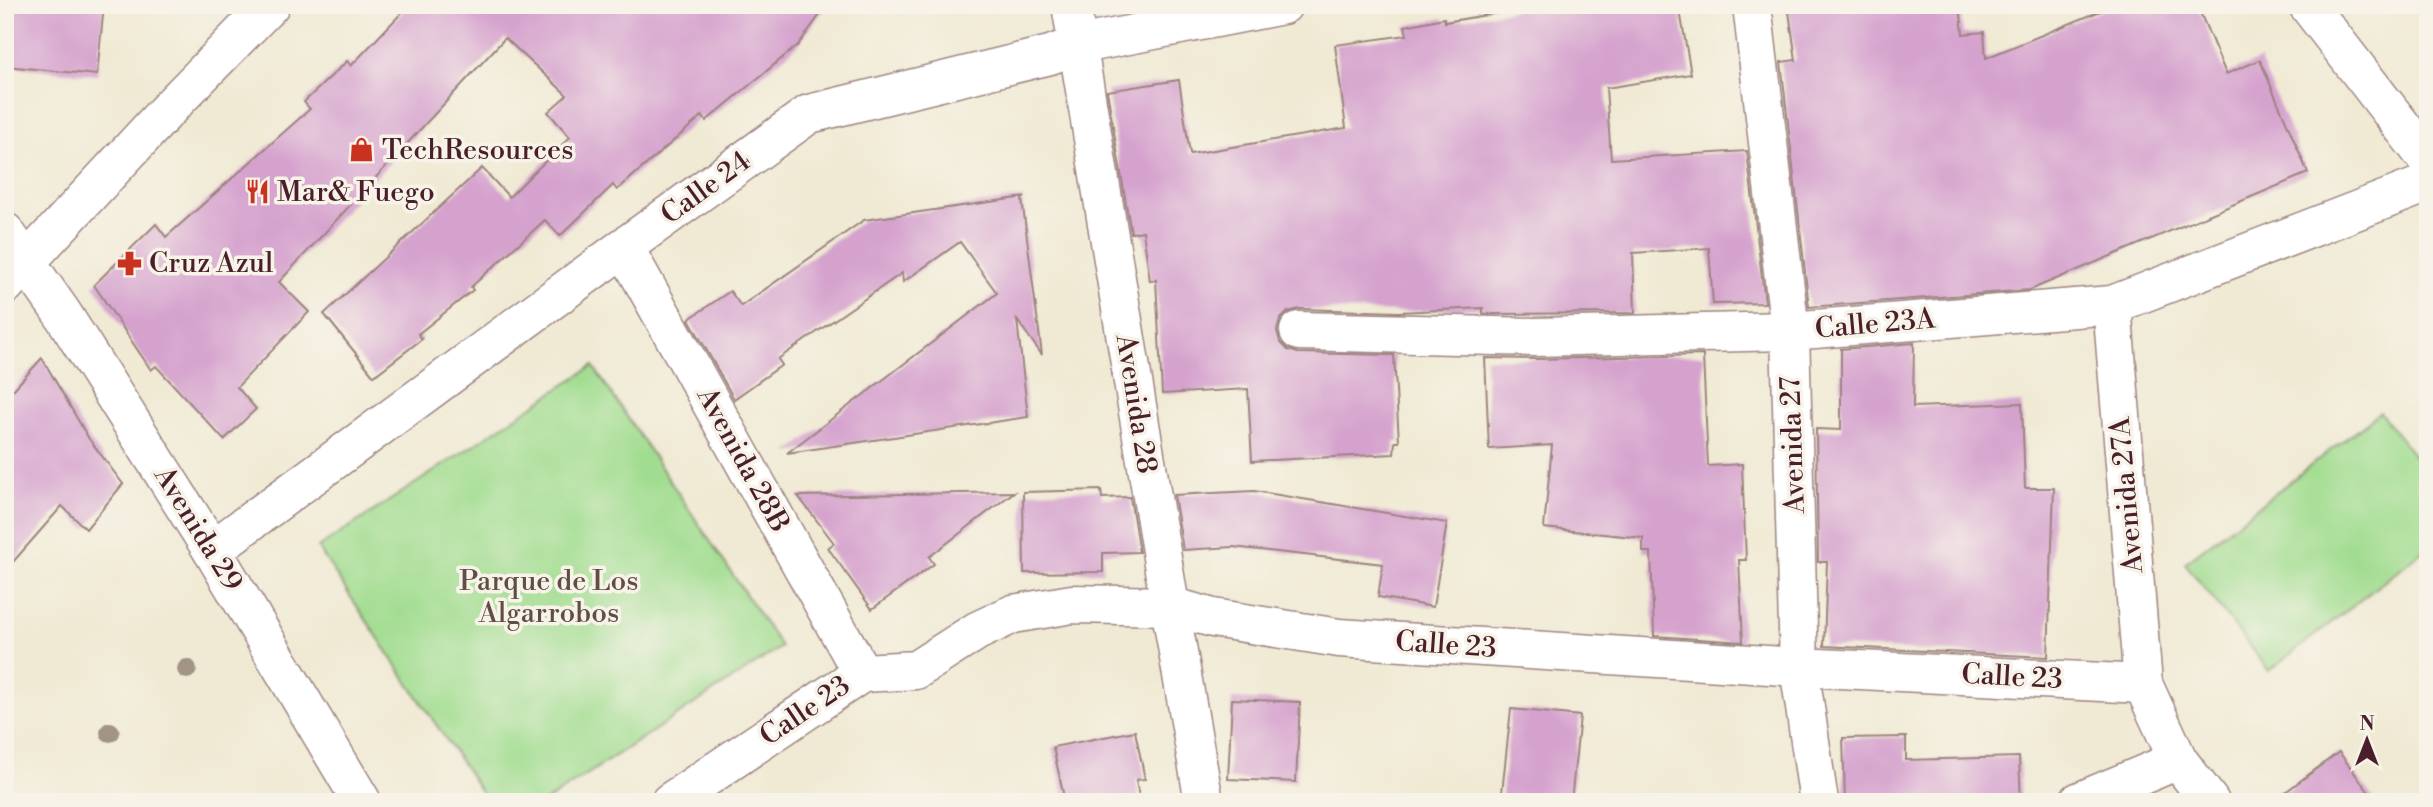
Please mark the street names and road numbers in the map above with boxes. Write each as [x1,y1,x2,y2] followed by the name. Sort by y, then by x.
[654,144,758,232] street label: Calle 24
[1813,301,1937,347] street label: Calle 23A
[1108,331,1164,476] street label: Avenida 28
[1773,376,1813,515] street label: Avenida 27
[688,381,797,538] street label: Avenida 28B
[2103,415,2151,575] street label: Avenida 27A
[145,459,250,598] street label: Avenida 29
[1394,624,1498,666] street label: Calle 23
[1960,657,2064,697] street label: Calle 23
[753,668,857,754] street label: Calle 23

